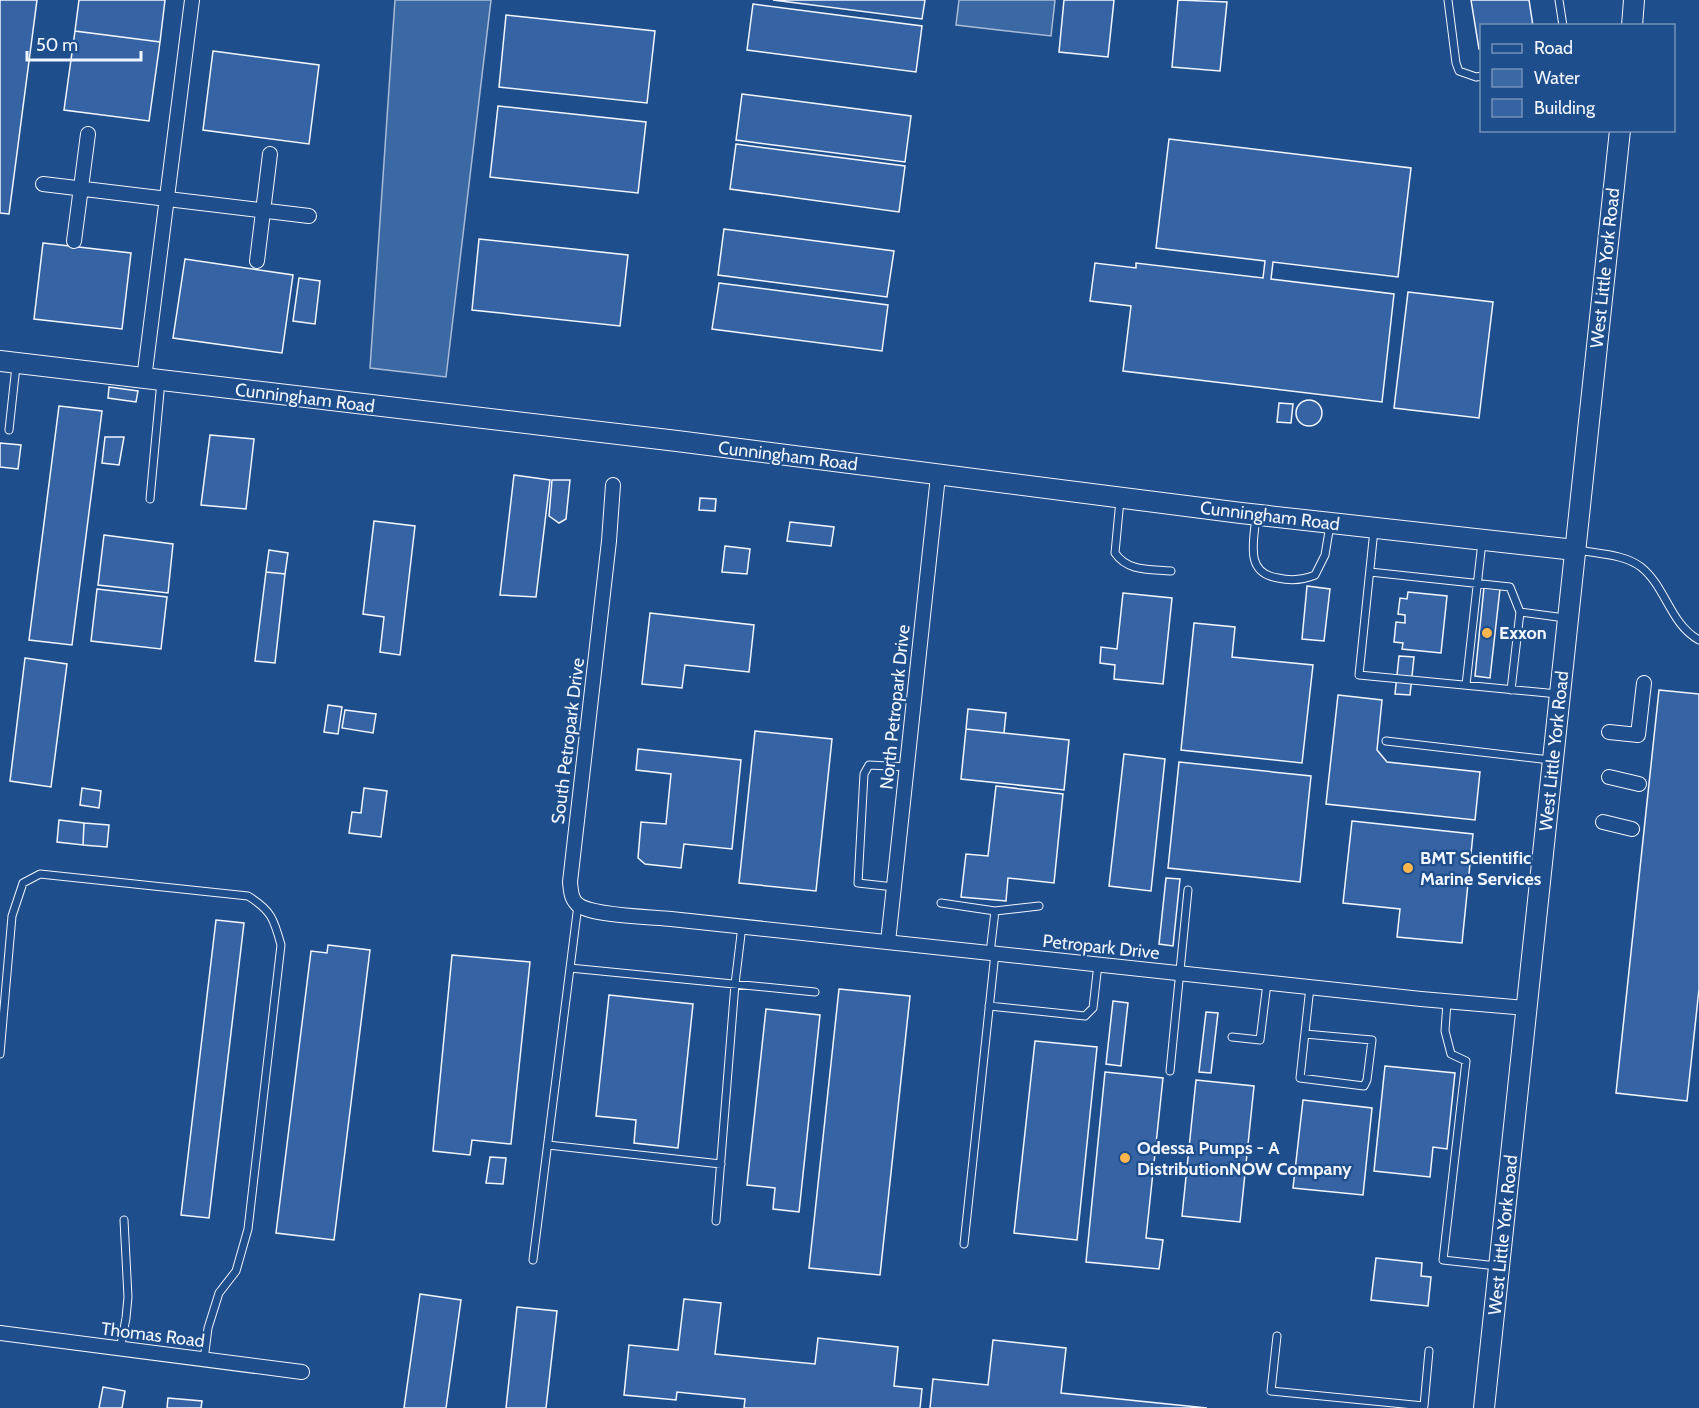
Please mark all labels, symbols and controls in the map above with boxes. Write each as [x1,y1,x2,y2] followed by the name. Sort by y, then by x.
[27,24,141,62] scale bar
[1480,24,1675,132] legend
[36,34,78,56] text: 50 m
[1534,37,1573,59] text: Road
[1534,67,1580,89] text: Water
[1534,97,1596,119] text: Building
[1586,187,1624,349] street label: West Little York Road
[234,379,376,417] street label: Cunningham Road
[717,437,859,475] street label: Cunningham Road
[1199,497,1341,535] street label: Cunningham Road
[1499,622,1547,644] place label: Exxon
[875,624,915,790] street label: North Petropark Drive
[1480,626,1494,640] marker: Exxon
[547,657,589,825] street label: South Petropark Drive
[1535,670,1573,832] street label: West Little York Road
[1420,847,1542,890] place label: BMT Scientific Marine Services
[1401,861,1415,875] marker: BMT Scientific Marine Services
[1041,930,1161,964] street label: Petropark Drive
[1137,1137,1352,1180] place label: Odessa Pumps - A DistributionNOW Company
[1118,1151,1132,1165] marker: Odessa Pumps - A DistributionNOW Company
[1484,1154,1522,1316] street label: West Little York Road
[100,1318,206,1352] street label: Thomas Road

